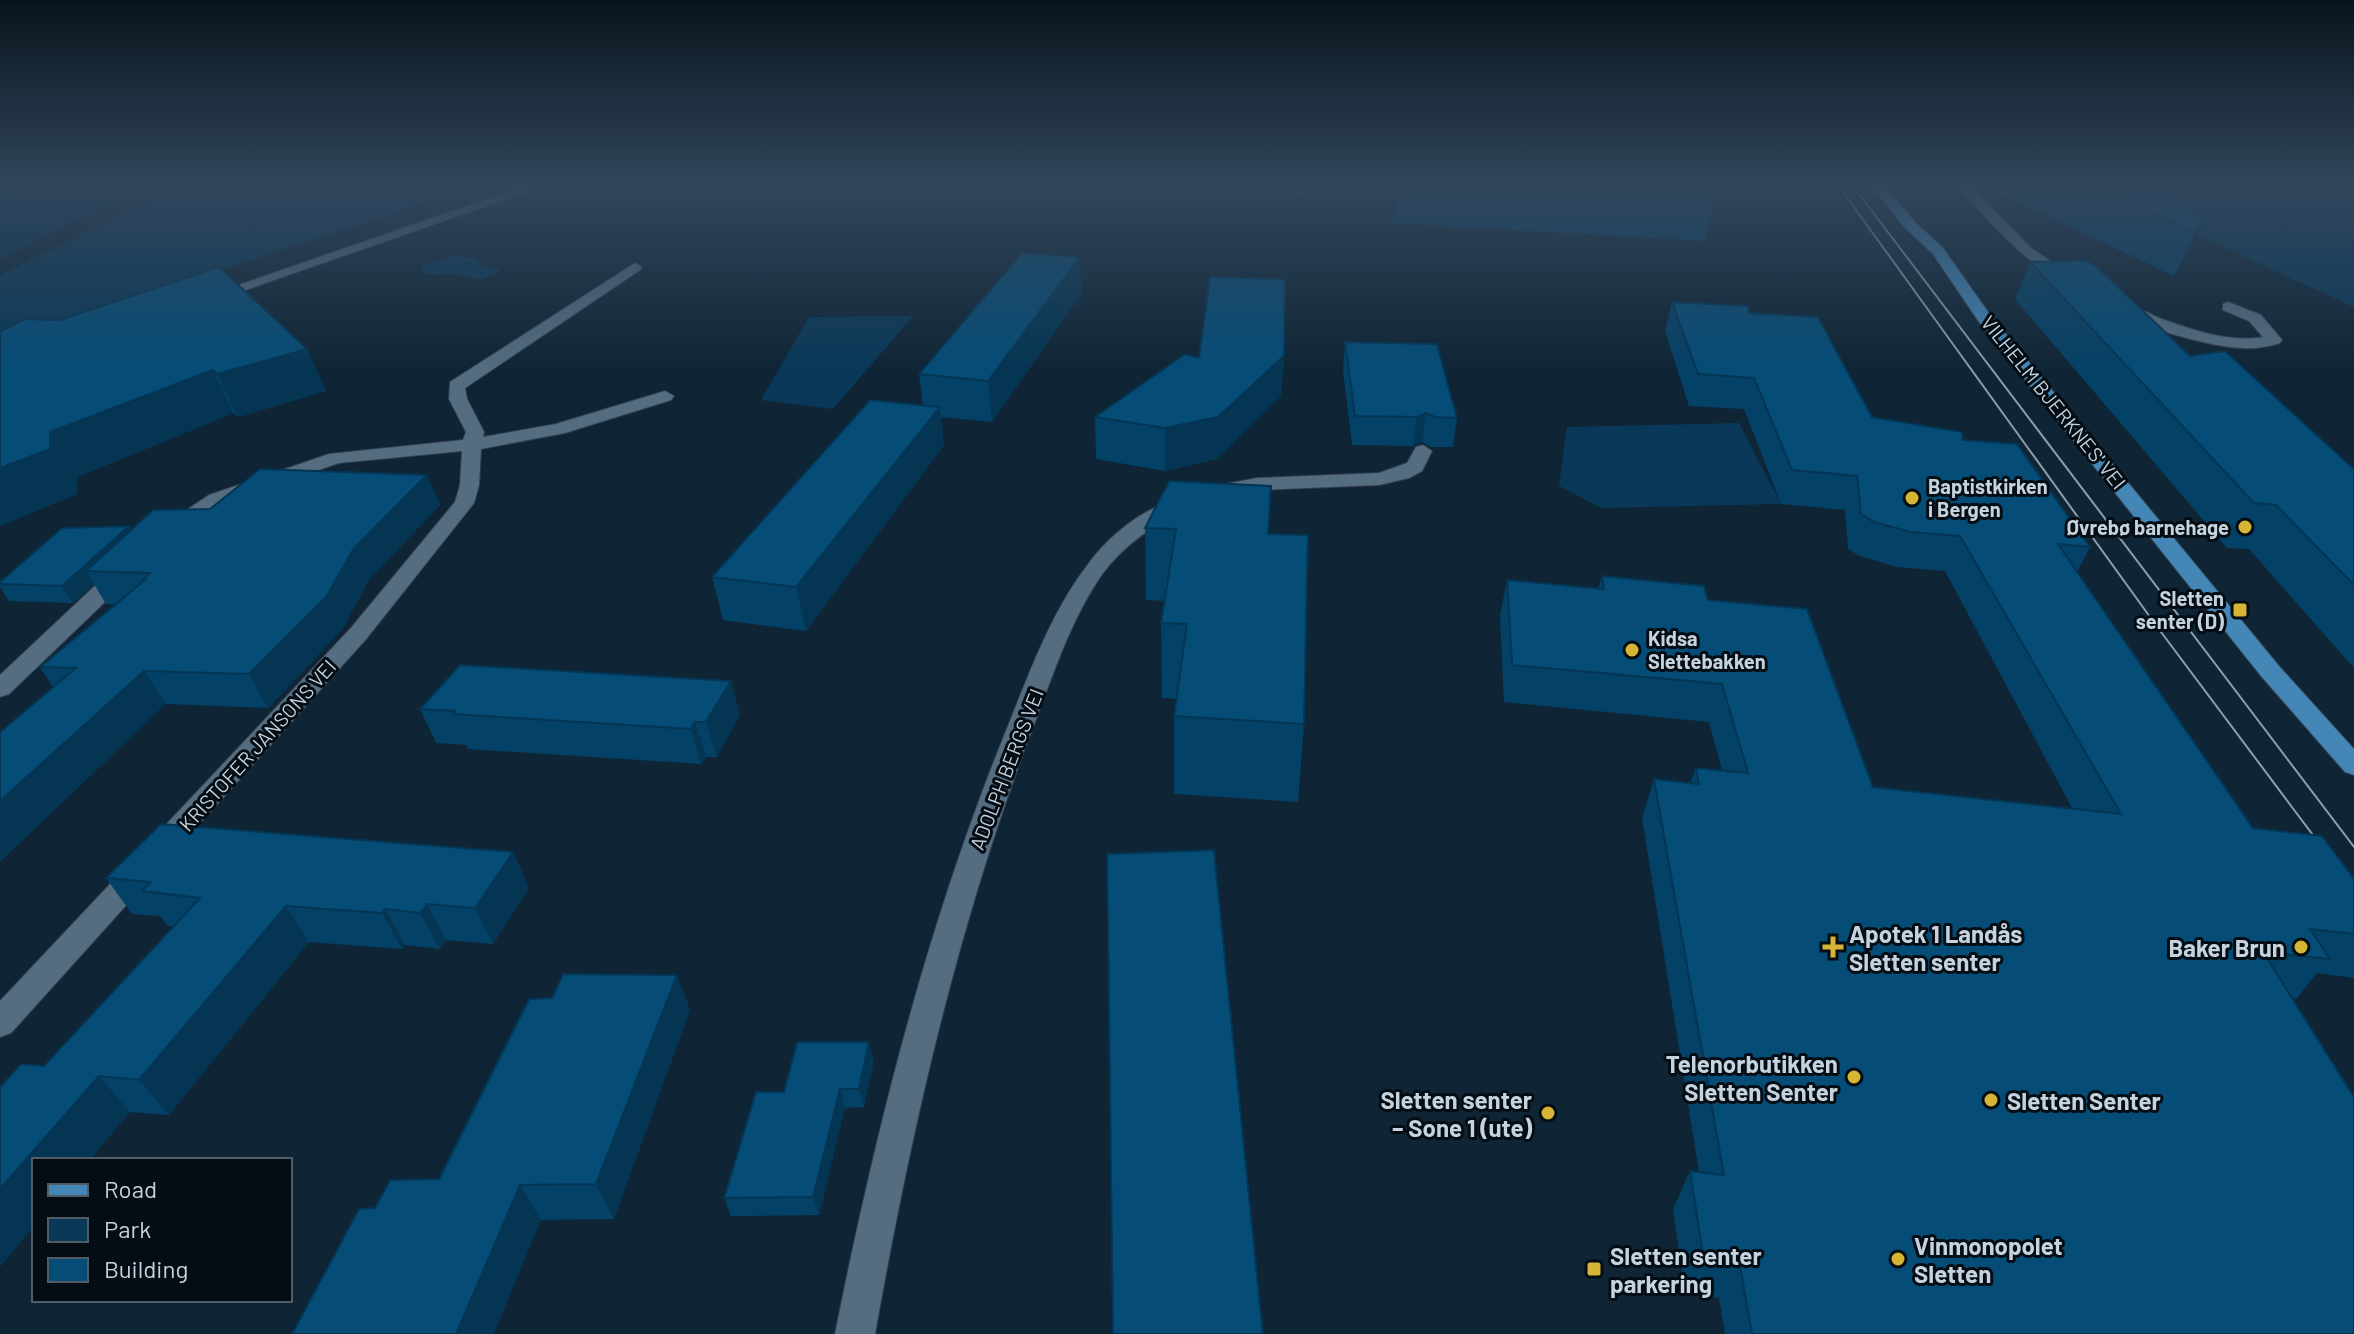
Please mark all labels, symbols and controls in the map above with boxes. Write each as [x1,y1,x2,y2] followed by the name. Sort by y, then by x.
[1977,310,2131,494] street label: VILHELM BJERKNES' VEI
[1928,474,2048,521] place label: Baptistkirken i Bergen
[1903,489,1921,507] marker: Baptistkirken i Bergen
[2067,515,2229,539] place label: Øvrebø barnehage
[2236,518,2254,536] marker: Øvrebø barnehage
[2136,586,2224,633] place label: Sletten senter (D)
[2231,601,2249,619] marker: Sletten senter (D)
[1648,626,1766,673] place label: Kidsa Slettebakken
[1623,641,1641,659] marker: Kidsa Slettebakken
[174,654,340,836] street label: KRISTOFER JANSONS VEI
[964,685,1048,853] street label: ADOLPH BERGS VEI
[1849,919,2022,976] place label: Apotek 1 Landås Sletten senter
[2168,933,2285,962] place label: Baker Brun
[1824,938,1842,956] marker: Apotek 1 Landås Sletten senter
[2292,938,2310,956] marker: Baker Brun
[1666,1049,1838,1106] place label: Telenorbutikken Sletten Senter
[1845,1068,1863,1086] marker: Telenorbutikken Sletten Senter
[1380,1085,1533,1142] place label: Sletten senter – Sone 1 (ute)
[2007,1086,2161,1115] place label: Sletten Senter
[1982,1091,2000,1109] marker: Sletten Senter
[1539,1104,1557,1122] marker: Sletten senter – Sone 1 (ute)
[32,1158,292,1302] legend
[104,1174,157,1203] text: Road
[104,1214,151,1243] text: Park
[1914,1231,2063,1288] place label: Vinmonopolet Sletten
[1610,1241,1762,1298] place label: Sletten senter parkering
[1889,1250,1907,1268] marker: Vinmonopolet Sletten
[104,1254,188,1283] text: Building
[1585,1260,1603,1278] marker: Sletten senter parkering

